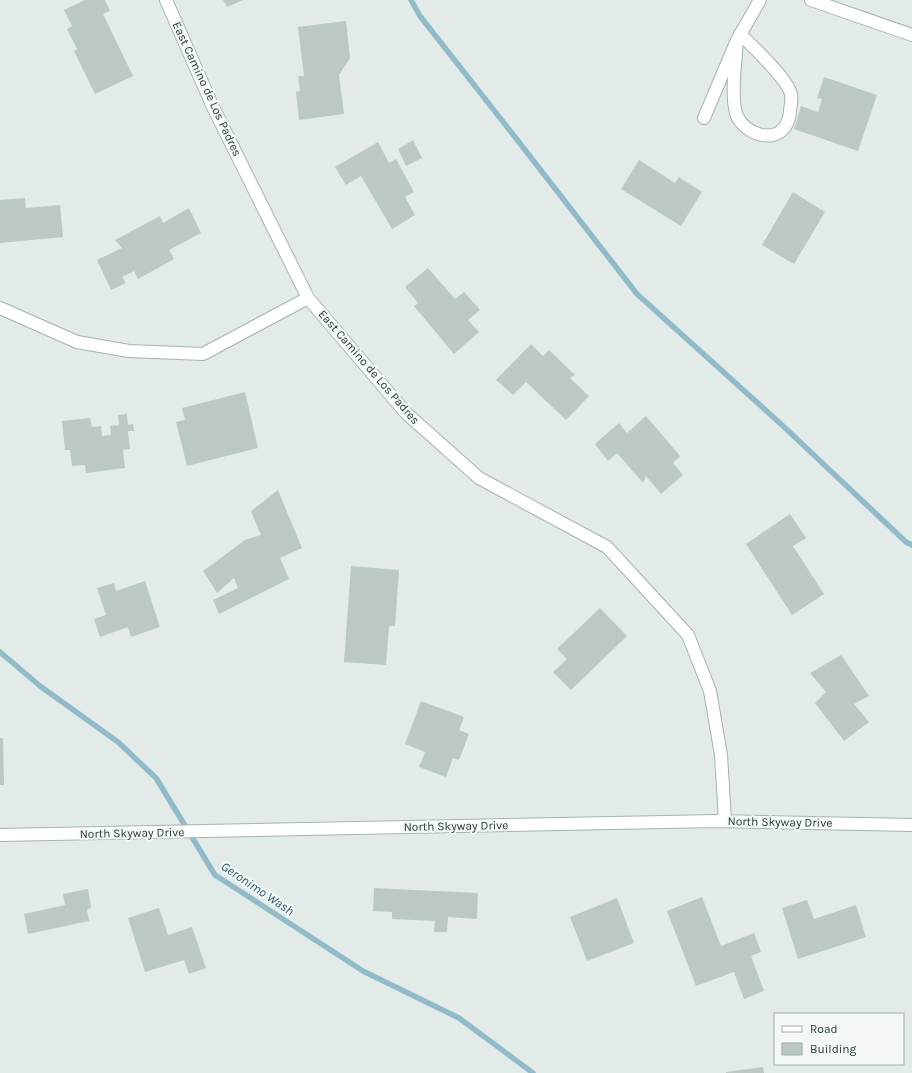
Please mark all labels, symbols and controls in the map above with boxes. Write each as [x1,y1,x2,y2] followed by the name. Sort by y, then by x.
[170,19,244,159] street label: East Camino de Los Padres
[315,307,423,427] street label: East Camino de Los Padres
[727,814,833,830] street label: North Skyway Drive
[403,818,509,834] street label: North Skyway Drive
[79,825,185,841] street label: North Skyway Drive
[218,858,297,918] water label: Geronimo Wash
[774,1013,904,1065] legend
[810,1022,838,1036] text: Road
[810,1042,857,1056] text: Building

